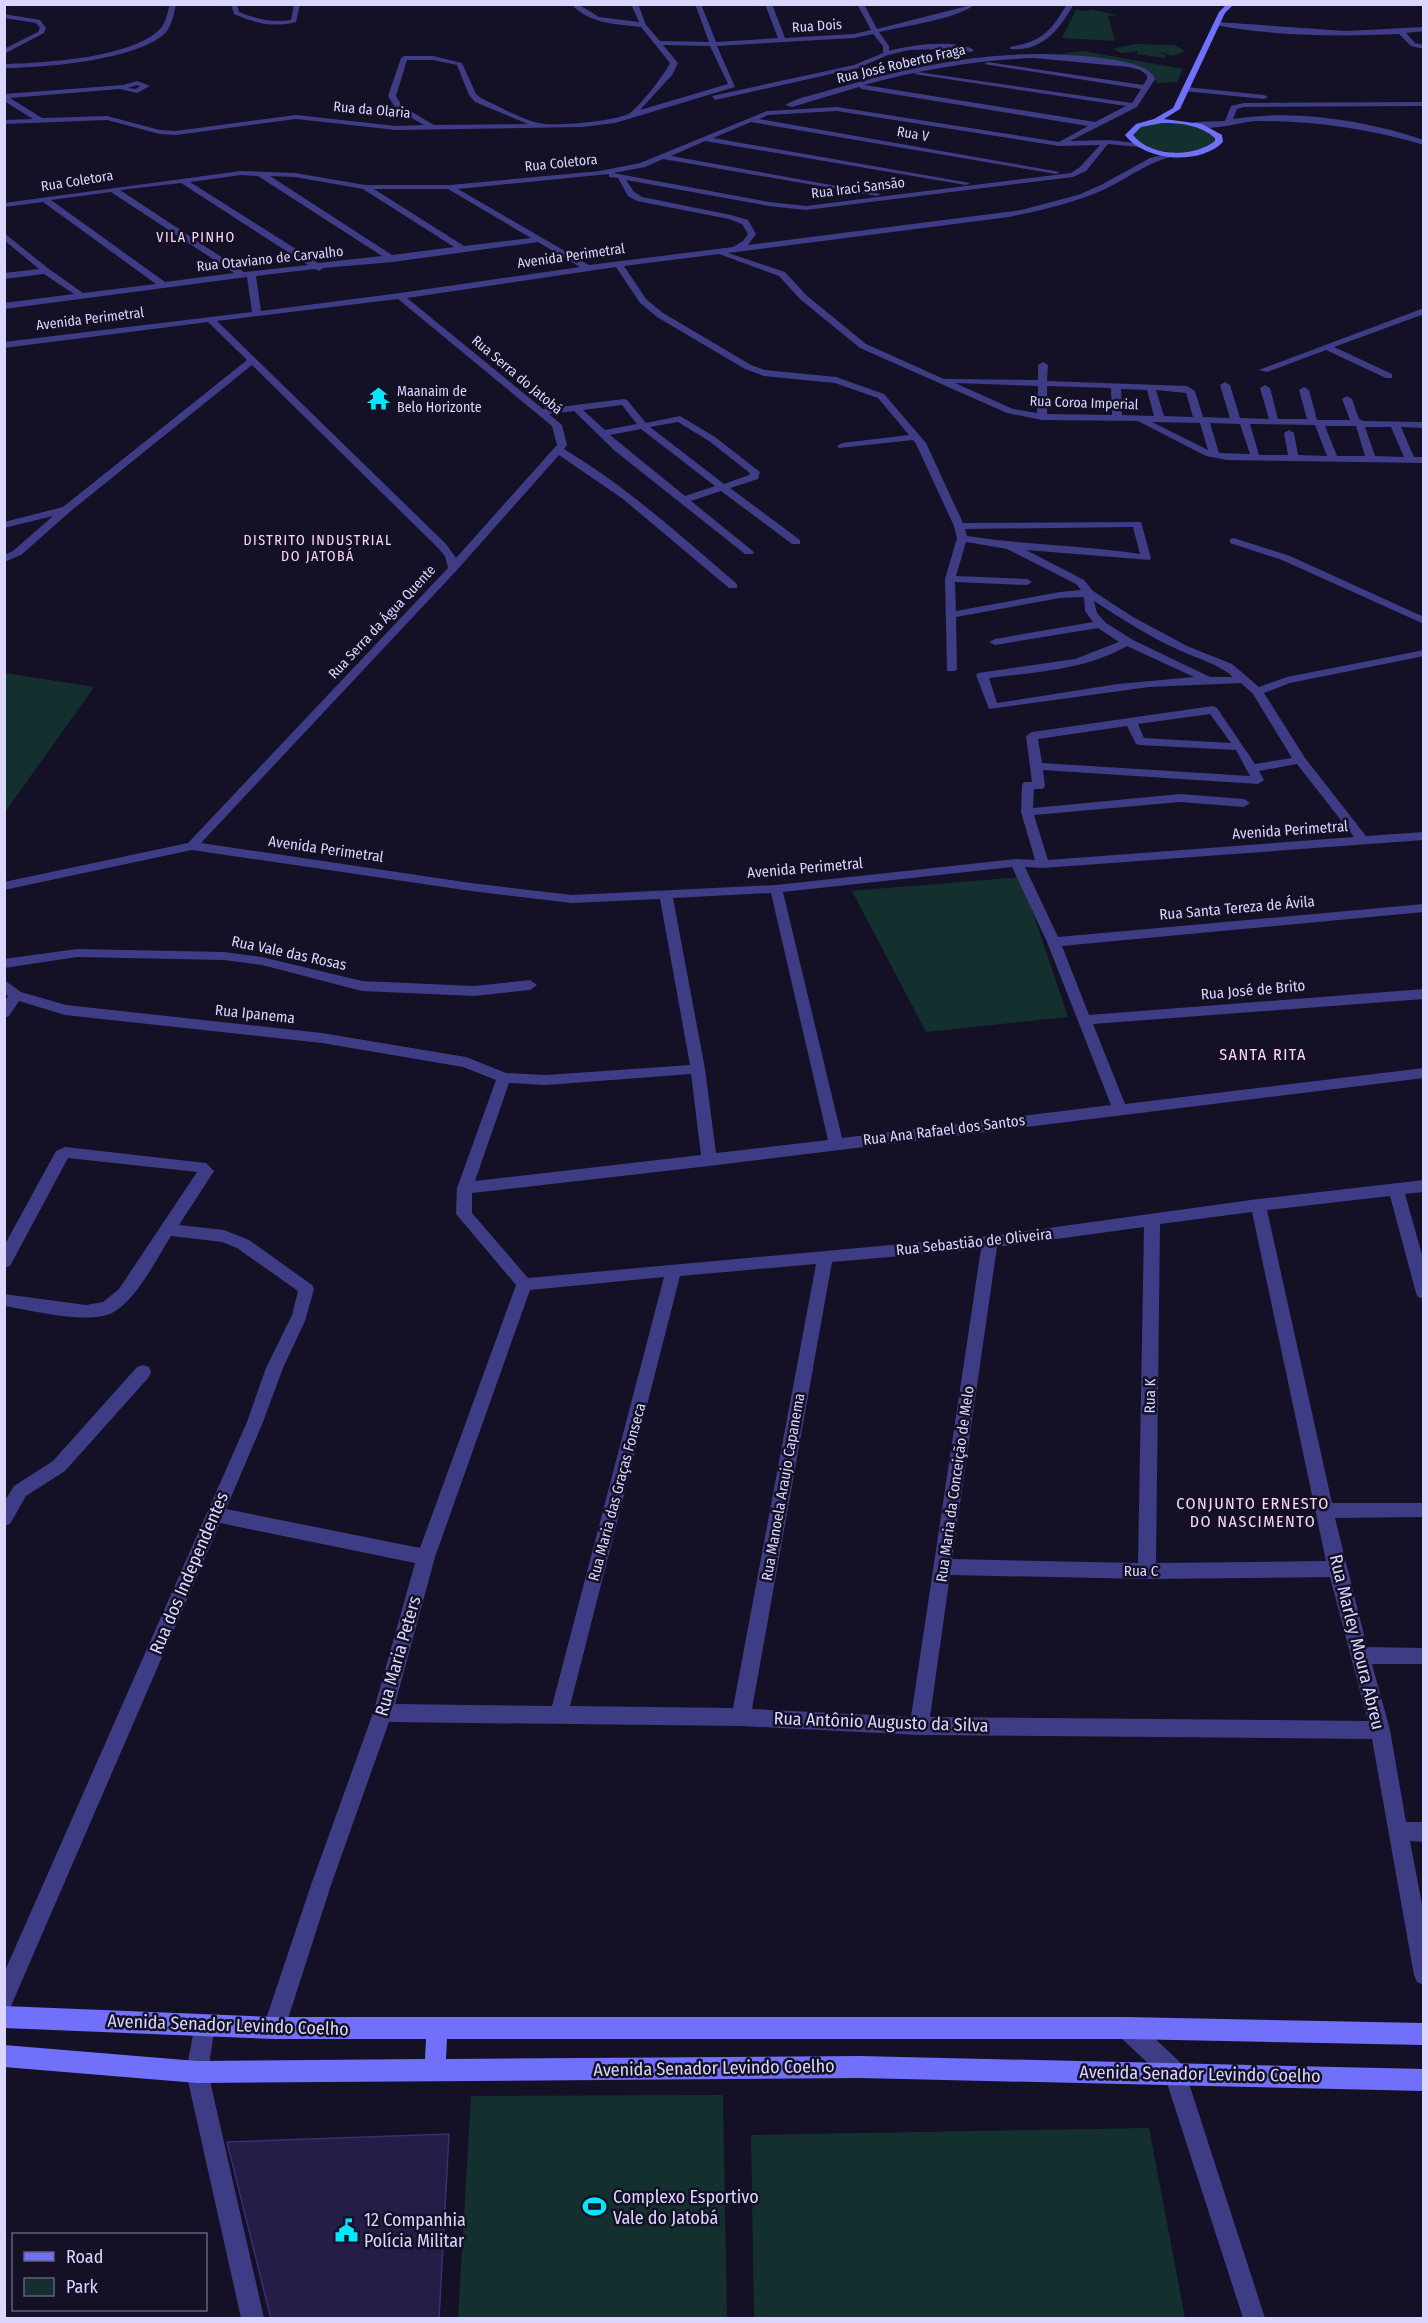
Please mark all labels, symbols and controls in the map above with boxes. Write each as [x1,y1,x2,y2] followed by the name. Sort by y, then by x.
[791,16,843,36] street label: Rua Dois
[835,41,967,87] street label: Rua José Roberto Fraga
[333,98,411,122] street label: Rua da Olaria
[896,123,931,145] street label: Rua V
[524,151,598,175] street label: Rua Coletora
[40,167,114,195] street label: Rua Coletora
[810,174,906,202] street label: Rua Iraci Sansão
[156,229,236,246] district label: VILA PINHO
[516,240,626,272] street label: Avenida Perimetral
[196,243,344,275] street label: Rua Otaviano de Carvalho
[35,304,145,334] street label: Avenida Perimetral
[468,332,566,418] street label: Rua Serra do Jatobá
[397,383,482,416] place label: Maanaim de Belo Horizonte
[366,386,392,412] temple icon: Maanaim de Belo Horizonte
[1029,393,1139,413] street label: Rua Coroa Imperial
[243,532,393,565] district label: DISTRITO INDUSTRIAL DO JATOBÁ
[324,561,439,682] street label: Rua Serra da Água Quente
[1231,817,1349,843] street label: Avenida Perimetral
[267,832,385,866] street label: Avenida Perimetral
[746,854,864,882] street label: Avenida Perimetral
[1158,892,1316,924] street label: Rua Santa Tereza de Ávila
[230,932,348,974] street label: Rua Vale das Rosas
[1200,976,1306,1004] street label: Rua José de Brito
[214,1001,296,1027] street label: Rua Ipanema
[1219,1045,1307,1064] district label: SANTA RITA
[862,1111,1026,1149] street label: Rua Ana Rafael dos Santos
[895,1225,1053,1259] street label: Rua Sebastião de Oliveira
[1141,1378,1159,1414] street label: Rua K
[932,1385,978,1583] street label: Rua Maria da Conceição de Melo
[758,1392,808,1582] street label: Rua Manoela Araujo Capanema
[585,1401,649,1583] street label: Rua Maria das Graças Fonseca
[145,1488,233,1657] street label: Rua dos Independentes
[1176,1494,1330,1531] district label: CONJUNTO ERNESTO DO NASCIMENTO
[1325,1552,1389,1732] street label: Rua Marley Moura Abreu
[1124,1562,1159,1580] street label: Rua C
[370,1593,426,1719] street label: Rua Maria Peters
[773,1707,989,1737] street label: Rua Antônio Augusto da Silva
[107,2010,349,2040] street label: Avenida Senador Levindo Coelho
[593,2055,835,2081] street label: Avenida Senador Levindo Coelho
[1079,2061,1321,2087] street label: Avenida Senador Levindo Coelho
[613,2186,759,2229] place label: Complexo Esportivo Vale do Jatobá
[582,2194,608,2220] sports icon: Complexo Esportivo Vale do Jatobá
[364,2209,466,2252] place label: 12 Companhia Polícia Militar
[333,2217,359,2243] public building icon: 12 Companhia Polícia Militar
[12,2233,207,2311] legend
[66,2246,103,2268] text: Road
[66,2276,99,2298] text: Park

